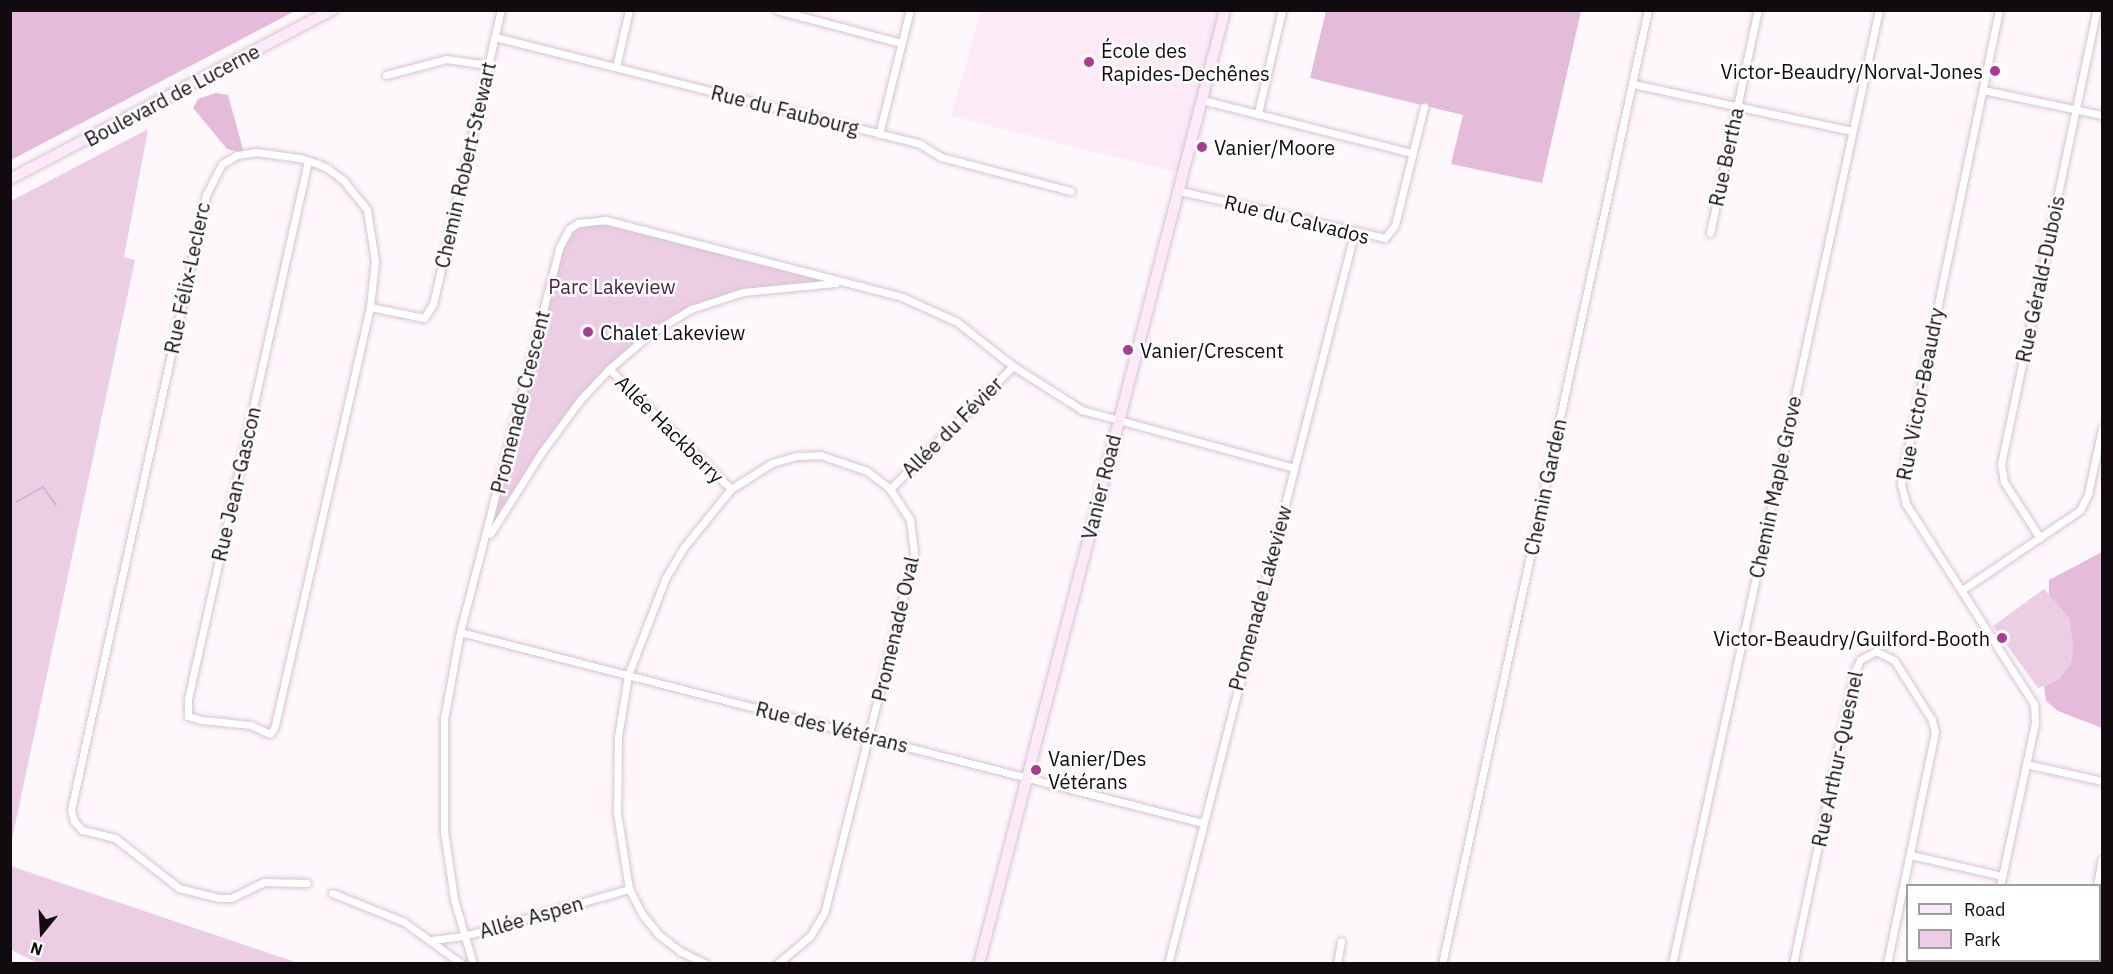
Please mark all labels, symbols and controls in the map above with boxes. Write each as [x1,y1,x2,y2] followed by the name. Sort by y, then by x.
[80,39,264,151] street label: Boulevard de Lucerne
[1101,39,1270,86] place label: École des Rapides-Dechênes
[1082,55,1096,69] marker: École des Rapides-Dechênes
[1721,59,1983,83] place label: Victor-Beaudry/Norval-Jones
[430,60,500,270] street label: Chemin Robert-Stewart
[1988,64,2002,78] marker: Victor-Beaudry/Norval-Jones
[709,80,861,140] street label: Rue du Faubourg
[1704,105,1748,209] street label: Rue Bertha
[1214,135,1335,159] place label: Vanier/Moore
[1195,140,1209,154] marker: Vanier/Moore
[1222,189,1372,249] street label: Rue du Calvados
[2011,193,2069,365] street label: Rue Gérald-Dubois
[159,200,215,356] street label: Rue Félix-Leclerc
[548,274,676,298] park label: Parc Lakeview
[1891,306,1949,482] street label: Rue Victor-Beaudry
[486,308,554,496] street label: Promenade Crescent
[600,320,745,344] place label: Chalet Lakeview
[581,325,595,339] marker: Chalet Lakeview
[1140,338,1284,362] place label: Vanier/Crescent
[1121,343,1135,357] marker: Vanier/Crescent
[611,370,729,488] street label: Allée Hackberry
[897,372,1007,482] street label: Allée du Févier
[1744,394,1806,580] street label: Chemin Maple Grove
[207,404,265,564] street label: Rue Jean-Gascon
[1519,417,1571,557] street label: Chemin Garden
[1076,432,1126,542] street label: Vanier Road
[1224,503,1296,693] street label: Promenade Lakeview
[867,554,923,704] street label: Promenade Oval
[1713,626,1990,650] place label: Victor-Beaudry/Guilford-Booth
[1995,631,2009,645] marker: Victor-Beaudry/Guilford-Booth
[1807,669,1867,849] street label: Rue Arthur-Quesnel
[753,696,911,758] street label: Rue des Vétérans
[1048,746,1146,793] place label: Vanier/Des Vétérans
[1029,763,1043,777] marker: Vanier/Des Vétérans
[1906,884,2101,962] legend
[476,891,586,943] street label: Allée Aspen
[1964,898,2005,921] text: Road
[12,902,72,962] north arrow
[1964,928,2000,951] text: Park
[28,938,45,960] text: N

